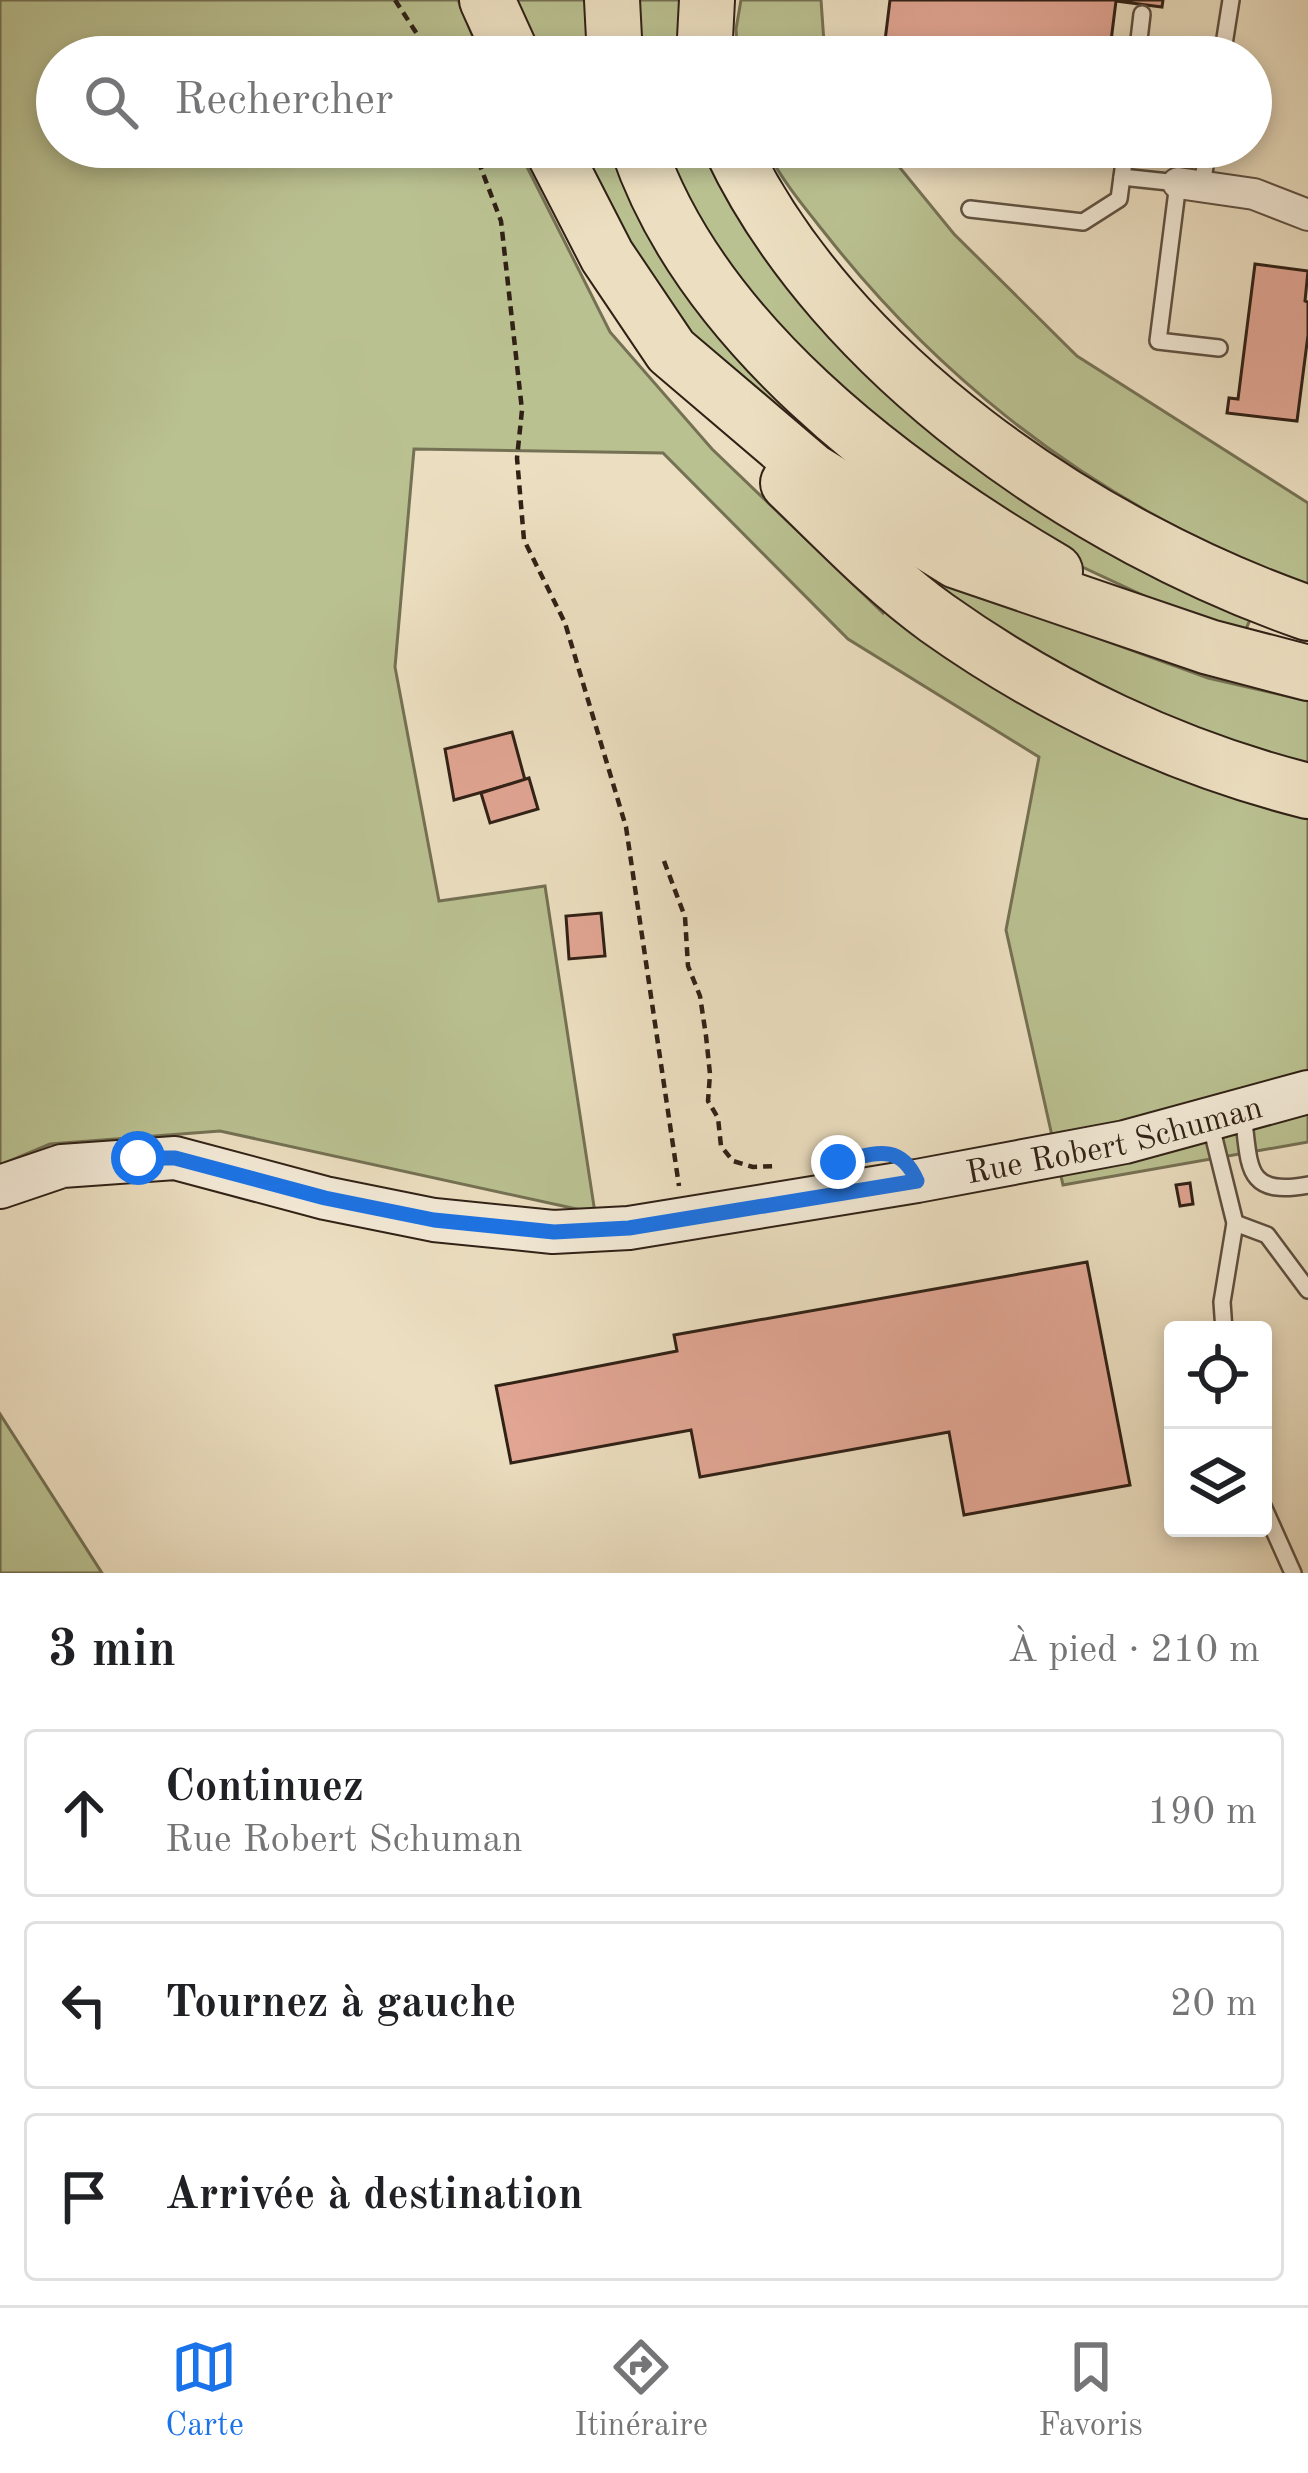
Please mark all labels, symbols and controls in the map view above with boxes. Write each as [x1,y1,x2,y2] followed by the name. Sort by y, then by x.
[36,36,1272,168] search box
[78,69,144,135] icon: search
[174,79,393,124] text: Rechercher
[964,1092,1266,1191] street label: Rue Robert Schuman
[111,1131,165,1185] route start
[811,1135,865,1189] route end
[1164,1321,1272,1537] map controls
[1164,1321,1272,1429] button: locate
[1164,1429,1272,1537] button: layers
[48,1626,176,1677] text: 3 min
[1008,1631,1260,1670] text: À pied · 210 m
[165,1766,364,1811] text: Continuez
[51,1780,117,1846] icon: ahead
[1147,1793,1257,1832] text: 190 m
[165,1821,523,1860] text: Rue Robert Schuman
[51,1972,117,2038] icon: left
[165,1982,516,2027] text: Tournez à gauche
[1170,1985,1257,2024] text: 20 m
[51,2164,117,2230] icon: arrive
[165,2174,583,2219] text: Arrivée à destination
[165,2334,244,2447] tab: Carte
[574,2334,708,2447] tab: Itinéraire
[1038,2334,1143,2447] tab: Favoris

